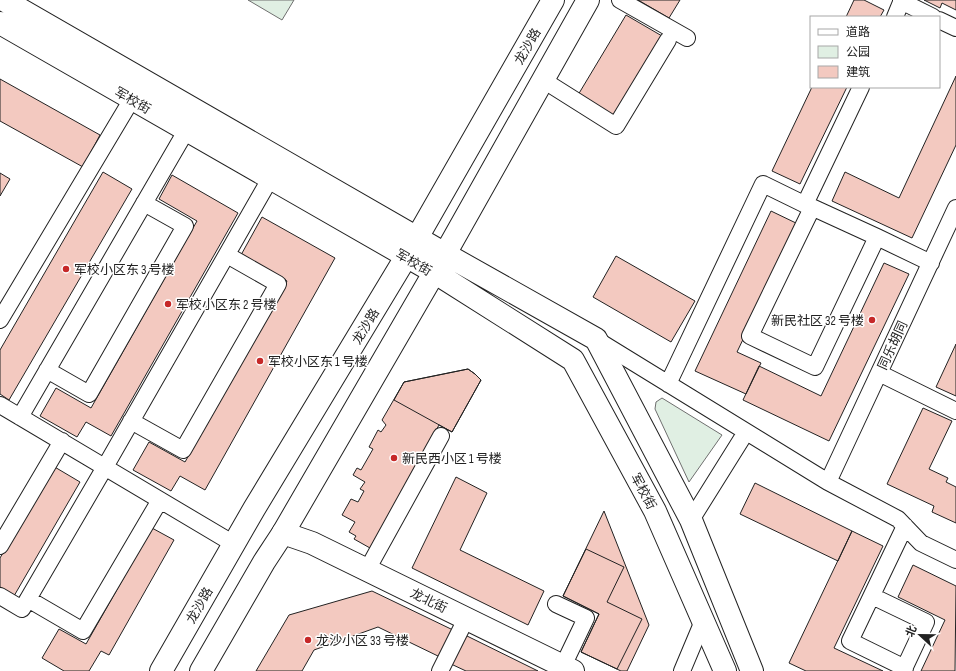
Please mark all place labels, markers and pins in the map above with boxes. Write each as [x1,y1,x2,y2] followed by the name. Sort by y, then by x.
[74,262,175,278] place label: 军校小区东 3 号楼
[61,264,71,274] marker: 军校小区东 3 号楼
[176,297,277,313] place label: 军校小区东 2 号楼
[163,299,173,309] marker: 军校小区东 2 号楼
[771,313,864,329] place label: 新民社区 32 号楼
[867,315,877,325] marker: 新民社区 32 号楼
[268,354,368,370] place label: 军校小区东 1 号楼
[255,356,265,366] marker: 军校小区东 1 号楼
[402,451,502,467] place label: 新民西小区 1 号楼
[389,453,399,463] marker: 新民西小区 1 号楼
[316,633,409,649] place label: 龙沙小区 33 号楼
[303,635,313,645] marker: 龙沙小区 33 号楼

